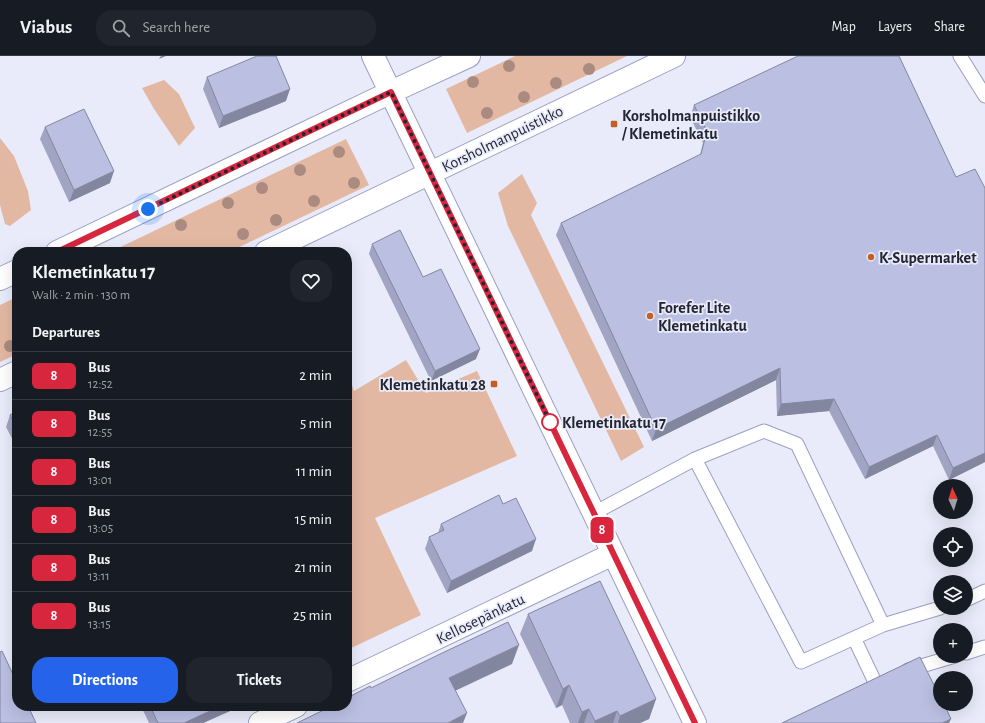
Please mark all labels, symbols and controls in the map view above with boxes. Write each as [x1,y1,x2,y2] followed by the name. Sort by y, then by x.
[96,10,376,46] search box
[110,17,132,39] icon: search
[20,18,72,37] text: Viabus
[142,20,210,35] text: Search here
[831,20,856,34] text: Map
[878,20,912,34] text: Layers
[934,20,965,34] text: Share
[439,103,566,175] street label: Korsholmanpuistikko
[621,108,760,142] place label: Korsholmanpuistikko / Klemetinkatu
[609,119,619,129] marker: Korsholmanpuistikko / Klemetinkatu
[138,199,158,219] your location
[879,250,977,266] place label: K-Supermarket
[866,252,876,262] marker: K-Supermarket
[290,260,332,302] button: heart
[32,263,155,282] text: Klemetinkatu 17
[32,289,130,302] text: Walk · 2 min · 130 m
[658,300,747,334] place label: Forefer Lite Klemetinkatu
[645,311,655,321] marker: Forefer Lite Klemetinkatu
[32,325,100,340] text: Departures
[88,360,110,375] text: Bus
[299,368,332,383] text: 2 min
[51,369,57,383] text: 8
[379,377,486,393] place label: Klemetinkatu 28
[88,378,113,391] text: 12:52
[489,379,499,389] marker: Klemetinkatu 28
[88,408,110,423] text: Bus
[541,413,559,431] marker: Klemetinkatu 17
[562,415,666,431] place label: Klemetinkatu 17
[300,416,332,431] text: 5 min
[51,417,57,431] text: 8
[88,426,112,439] text: 12:55
[88,456,110,471] text: Bus
[296,464,332,479] text: 11 min
[51,465,57,479] text: 8
[88,474,112,487] text: 13:01
[933,479,973,519] north arrow
[933,479,973,711] map controls
[88,504,110,519] text: Bus
[295,512,332,527] text: 15 min
[51,513,57,527] text: 8
[589,517,615,543] line badge: 8
[88,522,113,535] text: 13:05
[599,523,605,537] text: 8
[933,527,973,567] button: locate
[88,552,110,567] text: Bus
[294,560,332,575] text: 21 min
[51,561,57,575] text: 8
[88,570,110,583] text: 13:11
[933,575,973,615] button: layers
[434,591,527,647] street label: Kellosepänkatu
[88,600,110,615] text: Bus
[293,608,332,623] text: 25 min
[51,609,57,623] text: 8
[88,618,111,631] text: 13:15
[933,623,973,663] button: +
[32,657,178,703] button: Directions
[186,657,332,703] button: Tickets
[933,671,973,711] button: −

